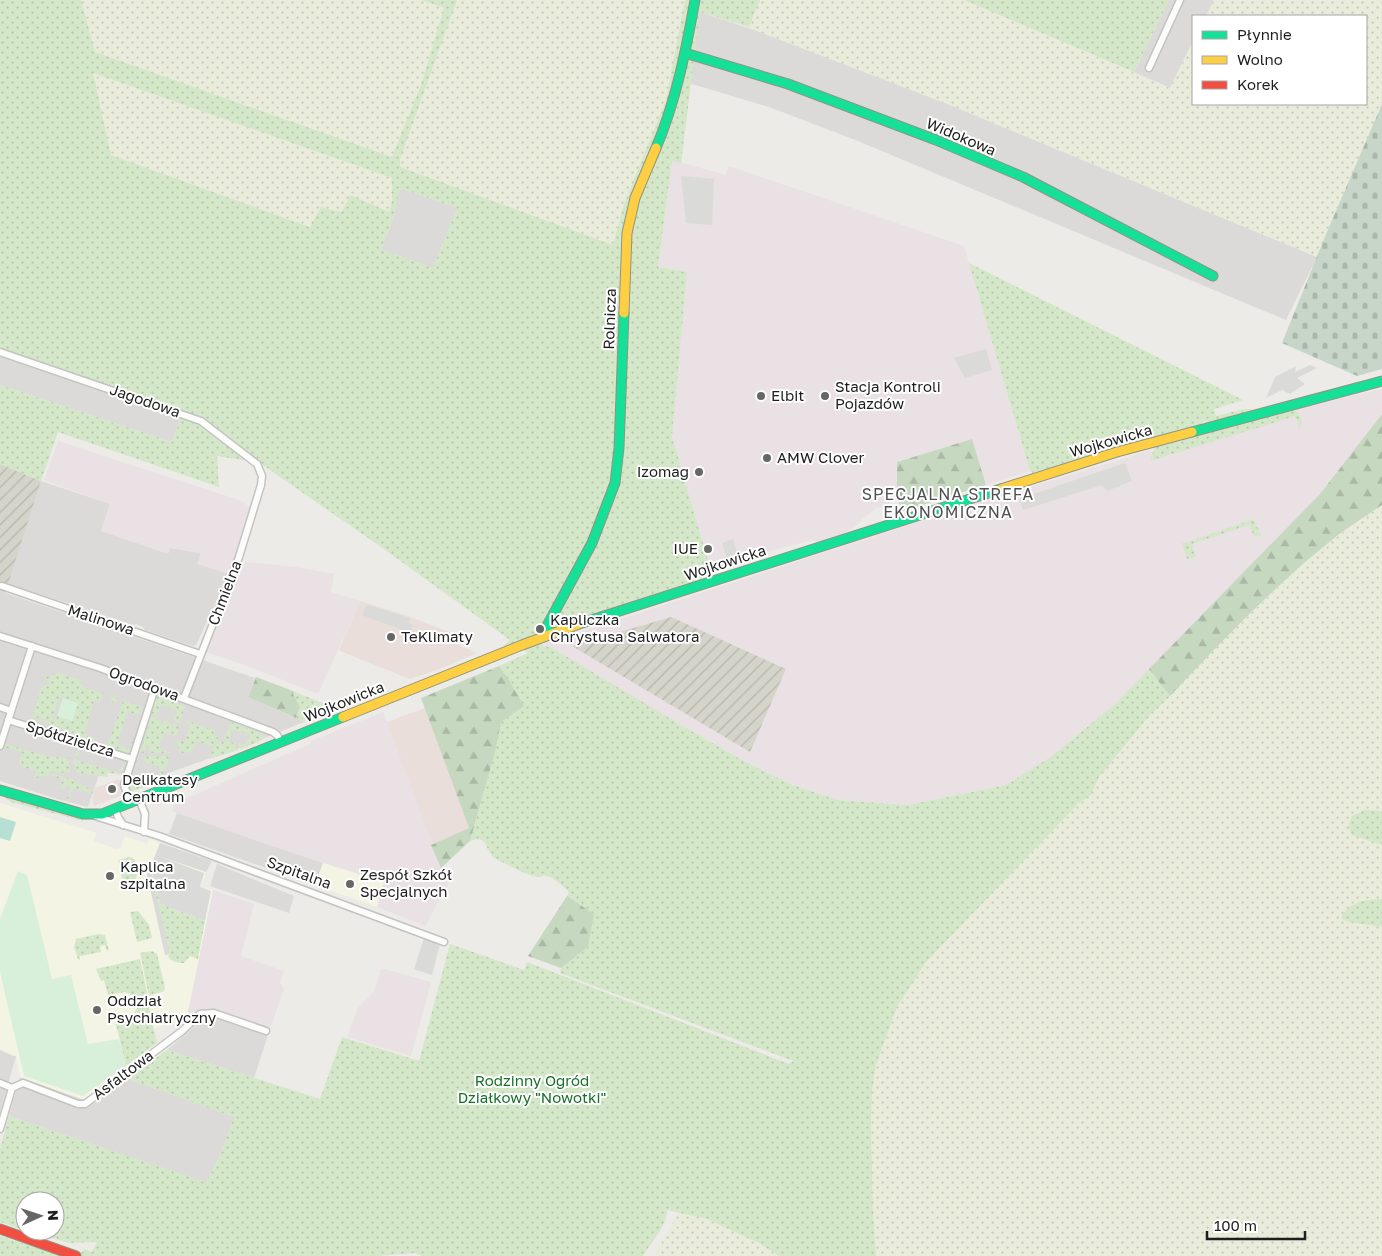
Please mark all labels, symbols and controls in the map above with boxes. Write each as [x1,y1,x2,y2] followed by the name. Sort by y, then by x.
[1192,15,1367,105] legend
[1237,25,1292,43] text: Płynnie
[1237,50,1283,68] text: Wolno
[1237,75,1279,93] text: Korek
[924,113,999,159] street label: Widokowa
[599,288,619,350] street label: Rolnicza
[835,377,941,412] place label: Stacja Kontroli Pojazdów
[108,380,183,421] street label: Jagodowa
[771,386,804,404] place label: Elbit
[755,390,767,402] marker: Elbit
[819,390,831,402] marker: Stacja Kontroli Pojazdów
[1067,420,1154,460] street label: Wojkowicka
[777,448,864,466] place label: AMW Clover
[761,452,773,464] marker: AMW Clover
[637,462,689,480] place label: Izomag
[693,466,705,478] marker: Izomag
[862,484,1034,522] district label: SPECJALNA STREFA EKONOMICZNA
[673,539,698,557] place label: IUE
[681,540,768,584] street label: Wojkowicka
[702,543,714,555] marker: IUE
[203,558,245,628] street label: Chmielna
[66,600,137,638] street label: Malinowa
[550,610,699,645] place label: Kapliczka Chrystusa Salwatora
[534,623,546,635] marker: Kapliczka Chrystusa Salwatora
[401,627,474,645] place label: TeKlimaty
[385,631,397,643] marker: TeKlimaty
[107,662,182,704] street label: Ogrodowa
[301,677,386,725] street label: Wojkowicka
[24,716,117,760] street label: Spółdzielcza
[122,770,198,805] place label: Delikatesy Centrum
[106,783,118,795] marker: Delikatesy Centrum
[265,852,334,892] street label: Szpitalna
[120,857,186,892] place label: Kaplica szpitalna
[360,865,452,900] place label: Zespół Szkół Specjalnych
[104,870,116,882] marker: Kaplica szpitalna
[344,878,356,890] marker: Zespół Szkół Specjalnych
[107,991,217,1026] place label: Oddział Psychiatryczny
[91,1004,103,1016] marker: Oddział Psychiatryczny
[89,1046,156,1103] street label: Asfaltowa
[458,1071,606,1106] park label: Rodzinny Ogród Działkowy "Nowotki"
[15,1191,65,1241] north arrow
[1207,1208,1304,1240] scale bar
[45,1210,62,1221] text: N
[1214,1216,1257,1234] text: 100 m

